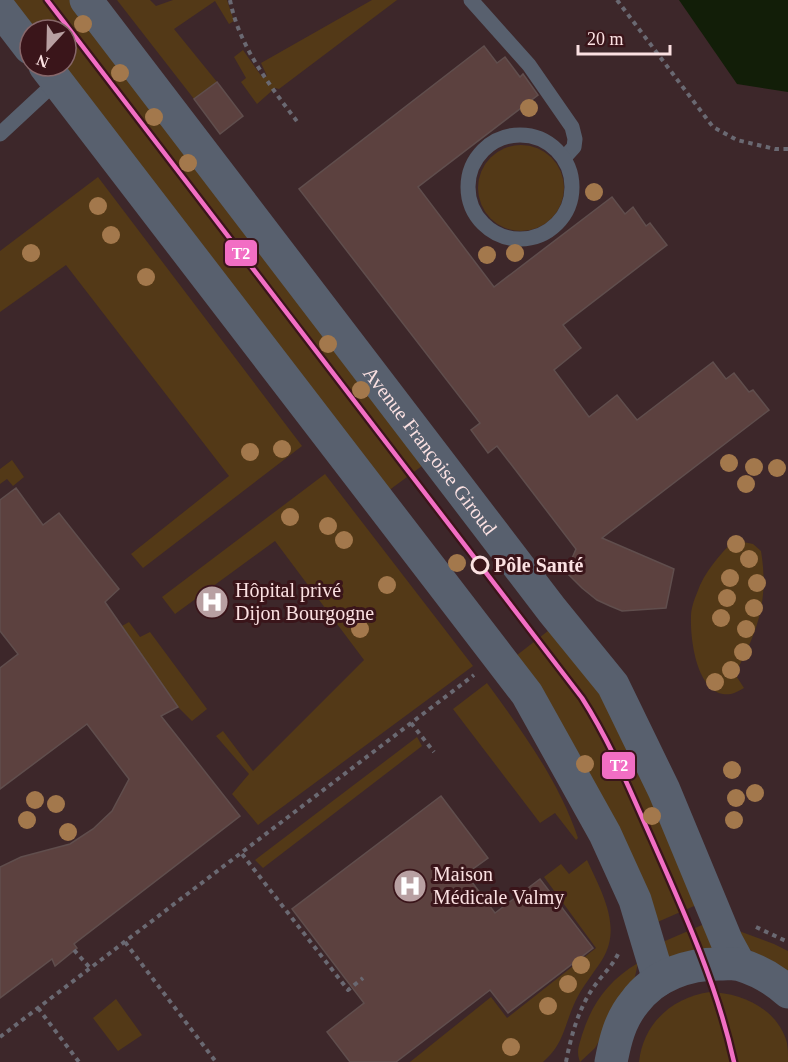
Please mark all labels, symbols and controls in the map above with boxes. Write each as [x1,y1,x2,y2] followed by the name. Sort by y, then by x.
[18,18,78,78] north arrow
[578,18,670,56] scale bar
[587,29,624,49] text: 20 m
[34,51,51,71] text: N
[224,239,258,267] line badge: T2
[232,245,250,262] text: T2
[359,362,501,539] street label: Avenue Françoise Giroud
[494,554,584,576] place label: Pôle Santé
[471,556,489,574] marker: Pôle Santé
[235,579,374,625] place label: Hôpital privé Dijon Bourgogne
[194,584,230,620] hospital icon: Hôpital privé Dijon Bourgogne
[601,751,636,780] line badge: T2
[610,757,628,774] text: T2
[433,863,564,909] place label: Maison Médicale Valmy
[392,868,428,904] hospital icon: Maison Médicale Valmy

